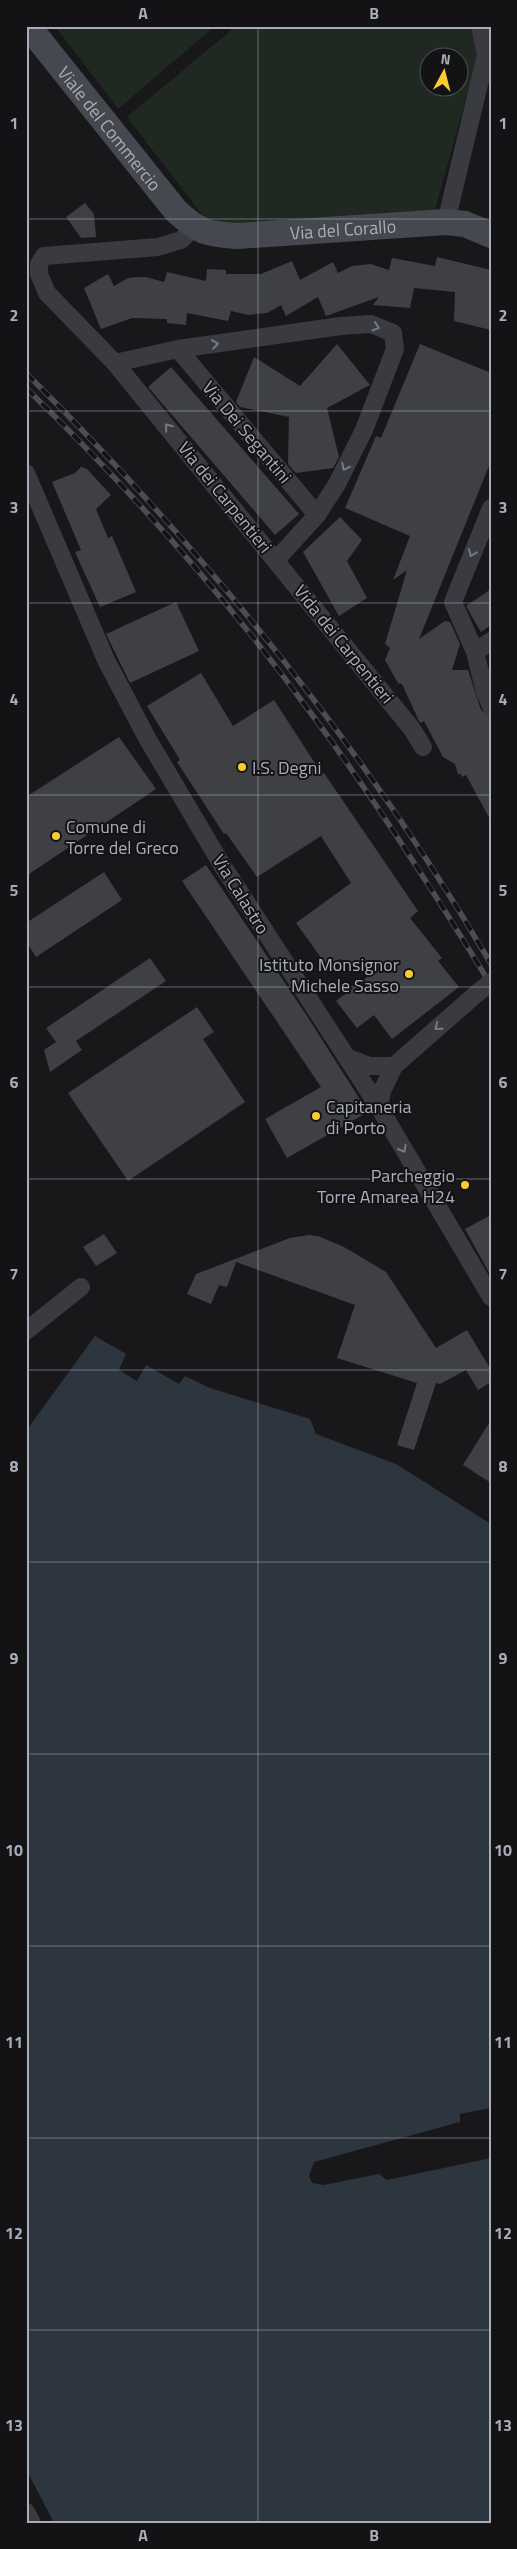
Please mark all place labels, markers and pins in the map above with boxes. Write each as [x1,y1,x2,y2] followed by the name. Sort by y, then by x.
[252,754,321,781] place label: I.S. Degni
[236,761,248,773] marker: I.S. Degni
[66,813,179,861] place label: Comune di Torre del Greco
[50,830,62,842] marker: Comune di Torre del Greco
[259,951,399,999] place label: Istituto Monsignor Michele Sasso
[403,968,415,980] marker: Istituto Monsignor Michele Sasso
[326,1093,412,1141] place label: Capitaneria di Porto
[310,1110,322,1122] marker: Capitaneria di Porto
[317,1162,455,1210] place label: Parcheggio Torre Amarea H24
[459,1179,471,1191] marker: Parcheggio Torre Amarea H24

